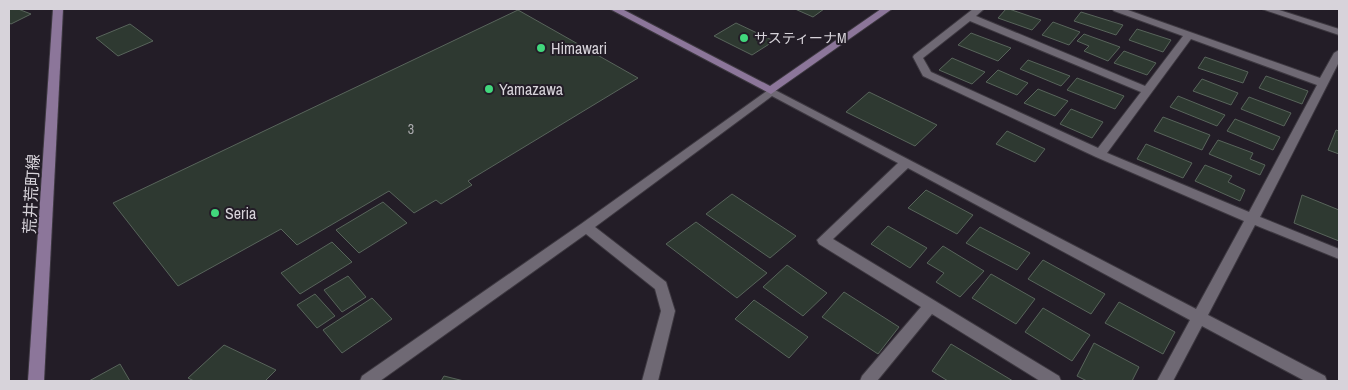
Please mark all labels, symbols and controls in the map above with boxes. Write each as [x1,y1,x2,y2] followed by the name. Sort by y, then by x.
[754,29,846,47] place label: サスティーナM
[738,32,750,44] marker: サスティーナM
[551,37,607,59] place label: Himawari
[535,42,547,54] marker: Himawari
[499,78,564,100] place label: Yamazawa
[483,83,495,95] marker: Yamazawa
[408,120,414,138] house number: 3
[18,153,44,235] street label: 荒井荒町線
[225,202,257,224] place label: Seria
[209,207,221,219] marker: Seria

